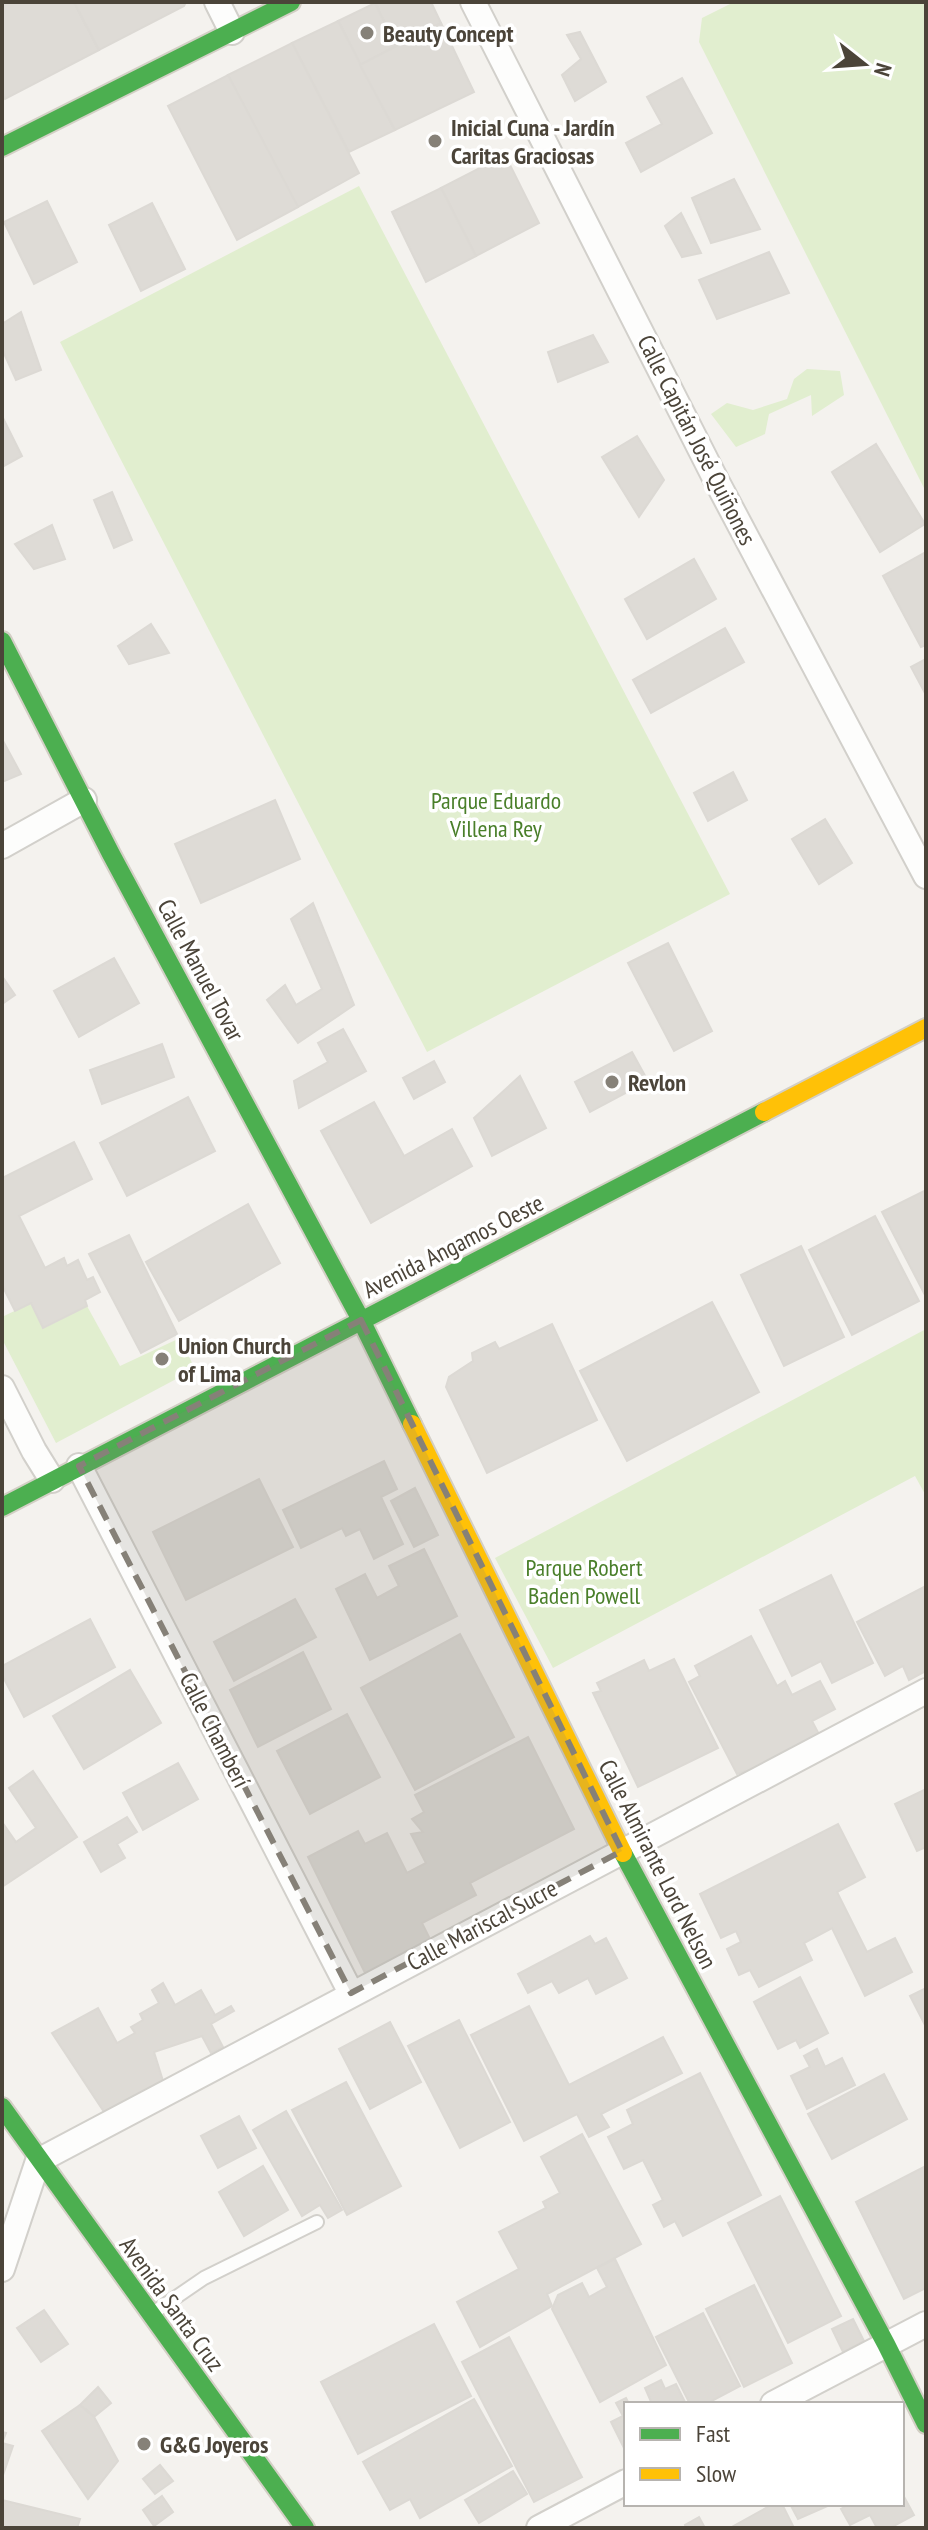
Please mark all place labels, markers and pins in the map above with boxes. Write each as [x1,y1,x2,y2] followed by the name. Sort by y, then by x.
[383,18,513,49] place label: Beauty Concept
[358,24,376,42] marker: Beauty Concept
[451,112,614,171] place label: Inicial Cuna - Jardín Caritas Graciosas
[426,132,444,150] marker: Inicial Cuna - Jardín Caritas Graciosas
[628,1067,686,1098] place label: Revlon
[603,1073,621,1091] marker: Revlon
[178,1330,291,1389] place label: Union Church of Lima
[153,1350,171,1368] marker: Union Church of Lima
[160,2429,268,2460] place label: G&G Joyeros
[135,2435,153,2453] marker: G&G Joyeros

